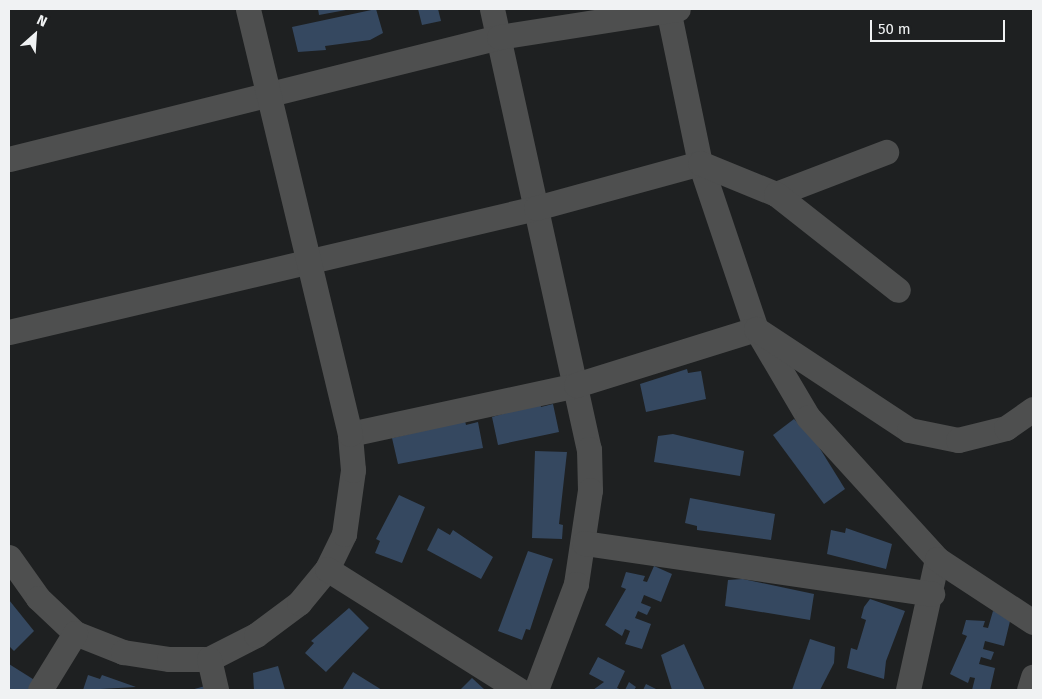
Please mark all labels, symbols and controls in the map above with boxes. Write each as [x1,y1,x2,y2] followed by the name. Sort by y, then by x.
[10,10,60,60] north arrow
[872,10,1007,42] scale bar
[34,11,50,31] text: N
[878,20,911,38] text: 50 m

